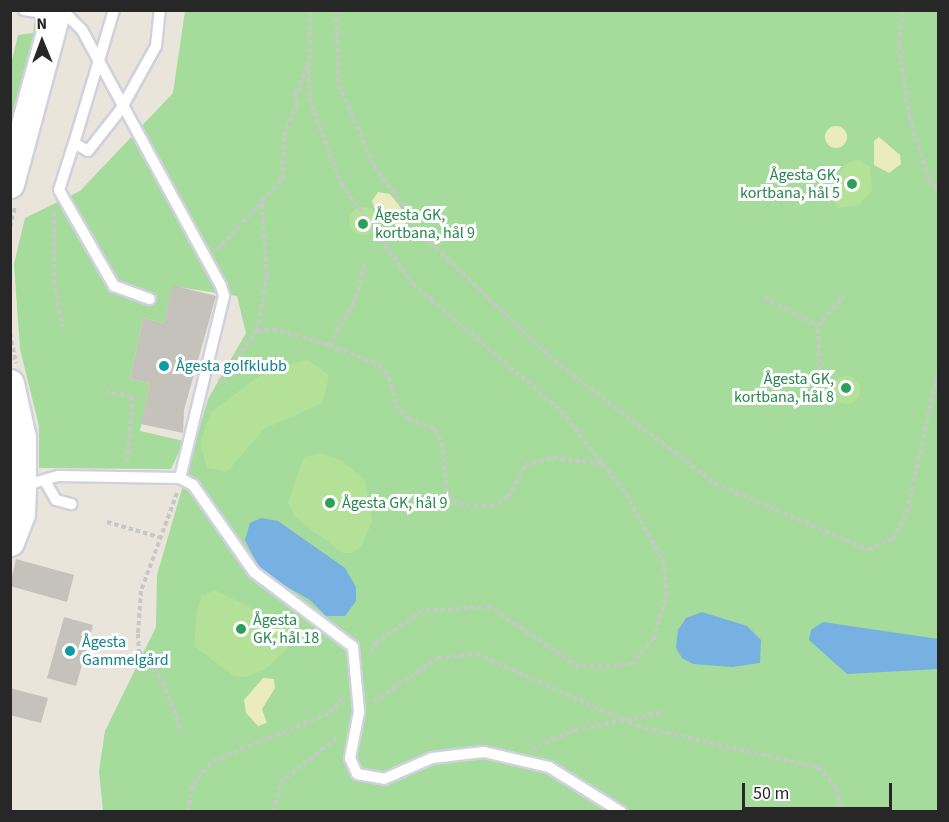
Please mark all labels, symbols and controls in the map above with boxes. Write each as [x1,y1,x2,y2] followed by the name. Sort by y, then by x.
[12,12,72,72] north arrow
[36,13,47,35] text: N
[740,165,840,203] place label: Ågesta GK, kortbana, hål 5
[845,177,859,191] marker: Ågesta GK, kortbana, hål 5
[375,205,475,243] place label: Ågesta GK, kortbana, hål 9
[356,217,370,231] marker: Ågesta GK, kortbana, hål 9
[176,356,287,376] place label: Ågesta golfklubb
[157,359,171,373] marker: Ågesta golfklubb
[734,369,834,407] place label: Ågesta GK, kortbana, hål 8
[839,381,853,395] marker: Ågesta GK, kortbana, hål 8
[342,493,448,513] place label: Ågesta GK, hål 9
[323,496,337,510] marker: Ågesta GK, hål 9
[253,610,319,648] place label: Ågesta GK, hål 18
[234,622,248,636] marker: Ågesta GK, hål 18
[82,632,169,670] place label: Ågesta Gammelgård
[63,644,77,658] marker: Ågesta Gammelgård
[745,771,895,809] scale bar
[753,781,789,806] text: 50 m

